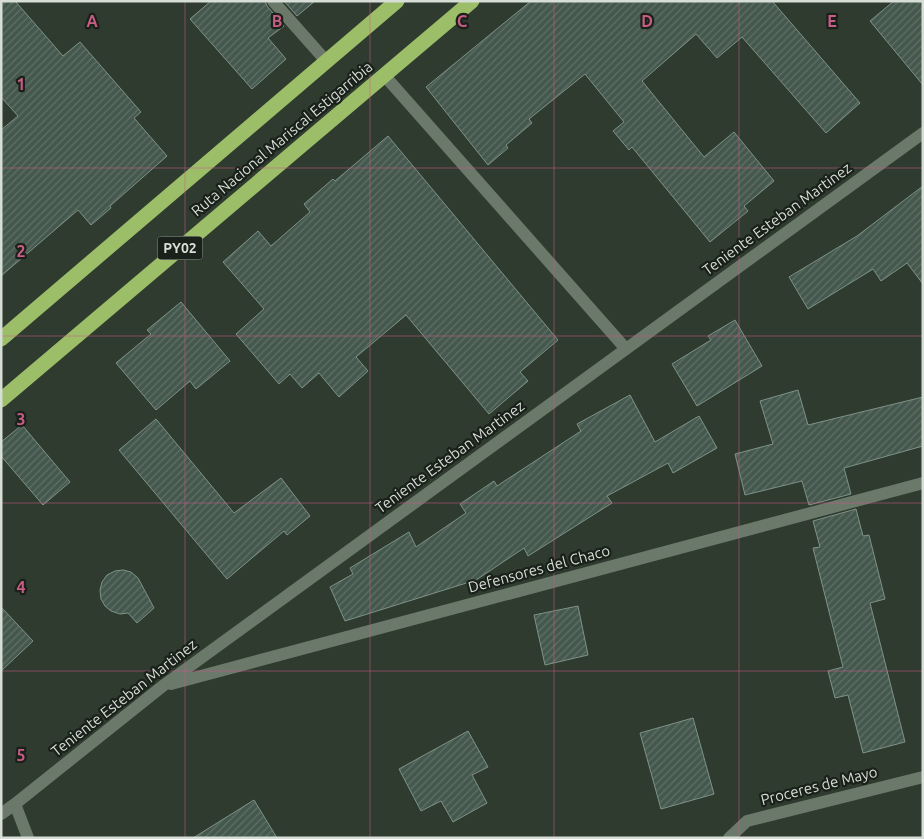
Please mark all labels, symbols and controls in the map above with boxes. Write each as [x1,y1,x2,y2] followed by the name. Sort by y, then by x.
[86,12,98,30] text: A
[272,12,282,30] text: B
[457,12,467,30] text: C
[641,12,653,30] text: D
[827,12,837,30] text: E
[188,58,376,219] street label: Ruta Nacional Mariscal Estigarribia
[16,75,26,93] text: 1
[699,159,855,278] street label: Teniente Esteban Martinez
[158,237,202,260] road number: PY02
[16,242,26,260] text: 2
[372,397,528,516] street label: Teniente Esteban Martinez
[16,410,26,428] text: 3
[466,541,612,596] street label: Defensores del Chaco
[16,578,26,596] text: 4
[48,635,200,760] street label: Teniente Esteban Martinez
[16,746,26,764] text: 5
[759,763,879,808] street label: Proceres de Mayo

